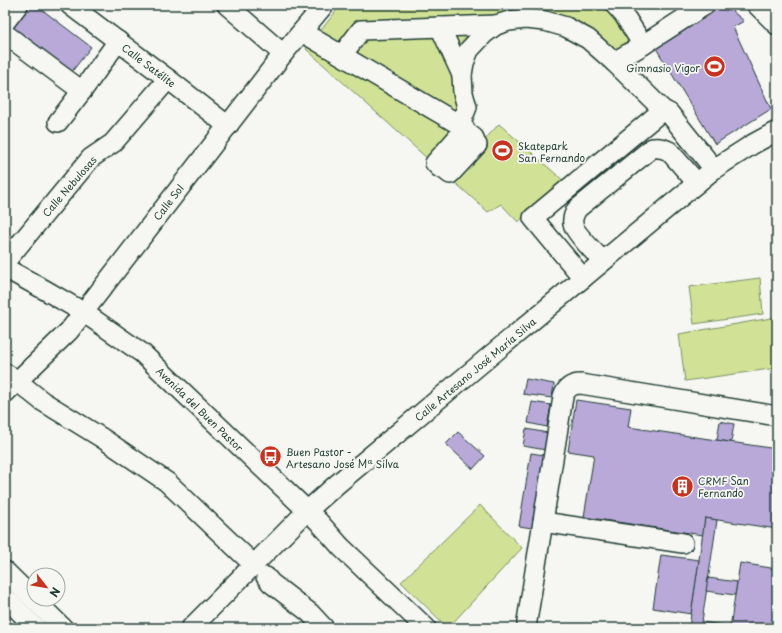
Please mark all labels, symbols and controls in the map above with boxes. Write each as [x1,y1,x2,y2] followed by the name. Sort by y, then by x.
[119,40,179,90] street label: Calle Satélite
[702,54,728,80] sports icon: Gimnasio Vigor
[626,60,700,75] place label: Gimnasio Vigor
[489,138,515,164] sports icon: Skatepark San Fernando
[518,138,585,165] place label: Skatepark San Fernando
[38,152,100,220] street label: Calle Nebulosas
[149,181,187,223] street label: Calle Sol
[411,313,540,424] street label: Calle Artesano José María Silva
[153,363,247,455] street label: Avenida del Buen Pastor
[257,444,283,470] bus stop icon: Buen Pastor - Artesano José Mª Silva
[286,444,400,471] place label: Buen Pastor - Artesano José Mª Silva
[670,473,696,499] building icon: CRMF San Fernando
[698,473,749,500] place label: CRMF San Fernando
[26,567,66,607] north arrow
[45,584,65,601] text: N

